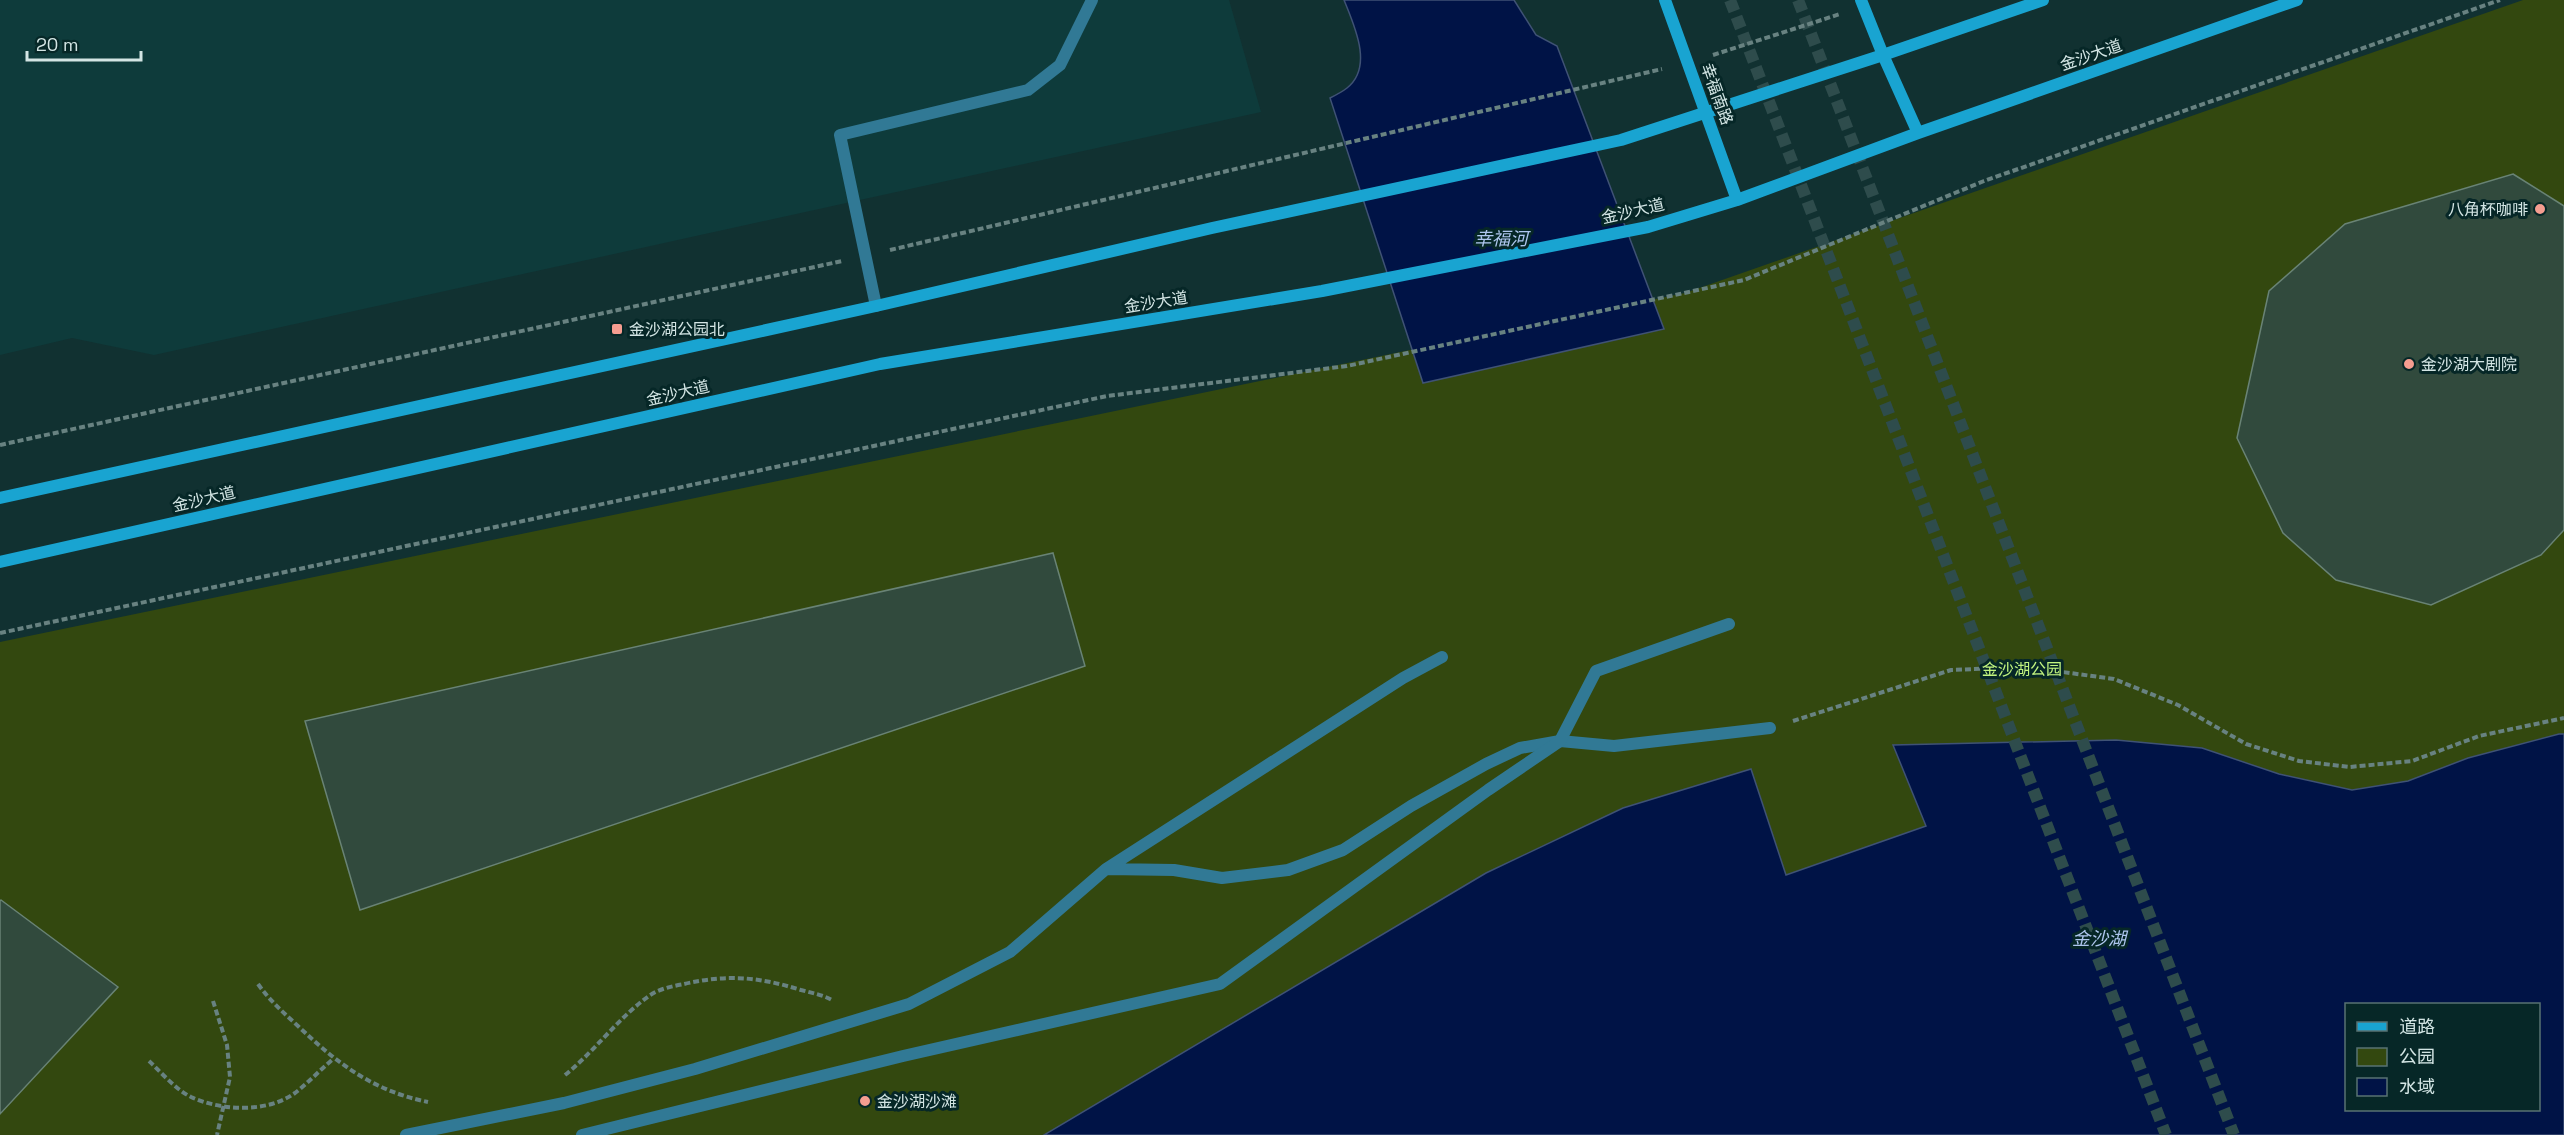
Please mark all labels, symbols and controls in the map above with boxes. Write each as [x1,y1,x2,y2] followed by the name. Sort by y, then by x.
[27,24,141,62] scale bar
[36,33,79,56] text: 20 m
[2057,35,2125,75] street label: 金沙大道
[1696,60,1738,128] street label: 幸福南路
[1599,194,1667,228] street label: 金沙大道
[2448,199,2528,220] place label: 八角杯咖啡
[2533,202,2547,216] marker: 八角杯咖啡
[1474,227,1531,250] water label: 幸福河
[1123,287,1189,317] street label: 金沙大道
[629,319,725,340] place label: 金沙湖公园北
[610,322,624,336] marker: 金沙湖公园北
[2421,354,2517,375] place label: 金沙湖大剧院
[2402,357,2416,371] marker: 金沙湖大剧院
[644,376,712,410] street label: 金沙大道
[170,482,238,516] street label: 金沙大道
[1982,659,2062,680] park label: 金沙湖公园
[2072,927,2129,950] water label: 金沙湖
[2345,1003,2540,1111] legend
[2399,1015,2435,1038] text: 道路
[2399,1045,2435,1068] text: 公园
[2399,1075,2435,1098] text: 水域
[877,1091,957,1112] place label: 金沙湖沙滩
[858,1094,872,1108] marker: 金沙湖沙滩

